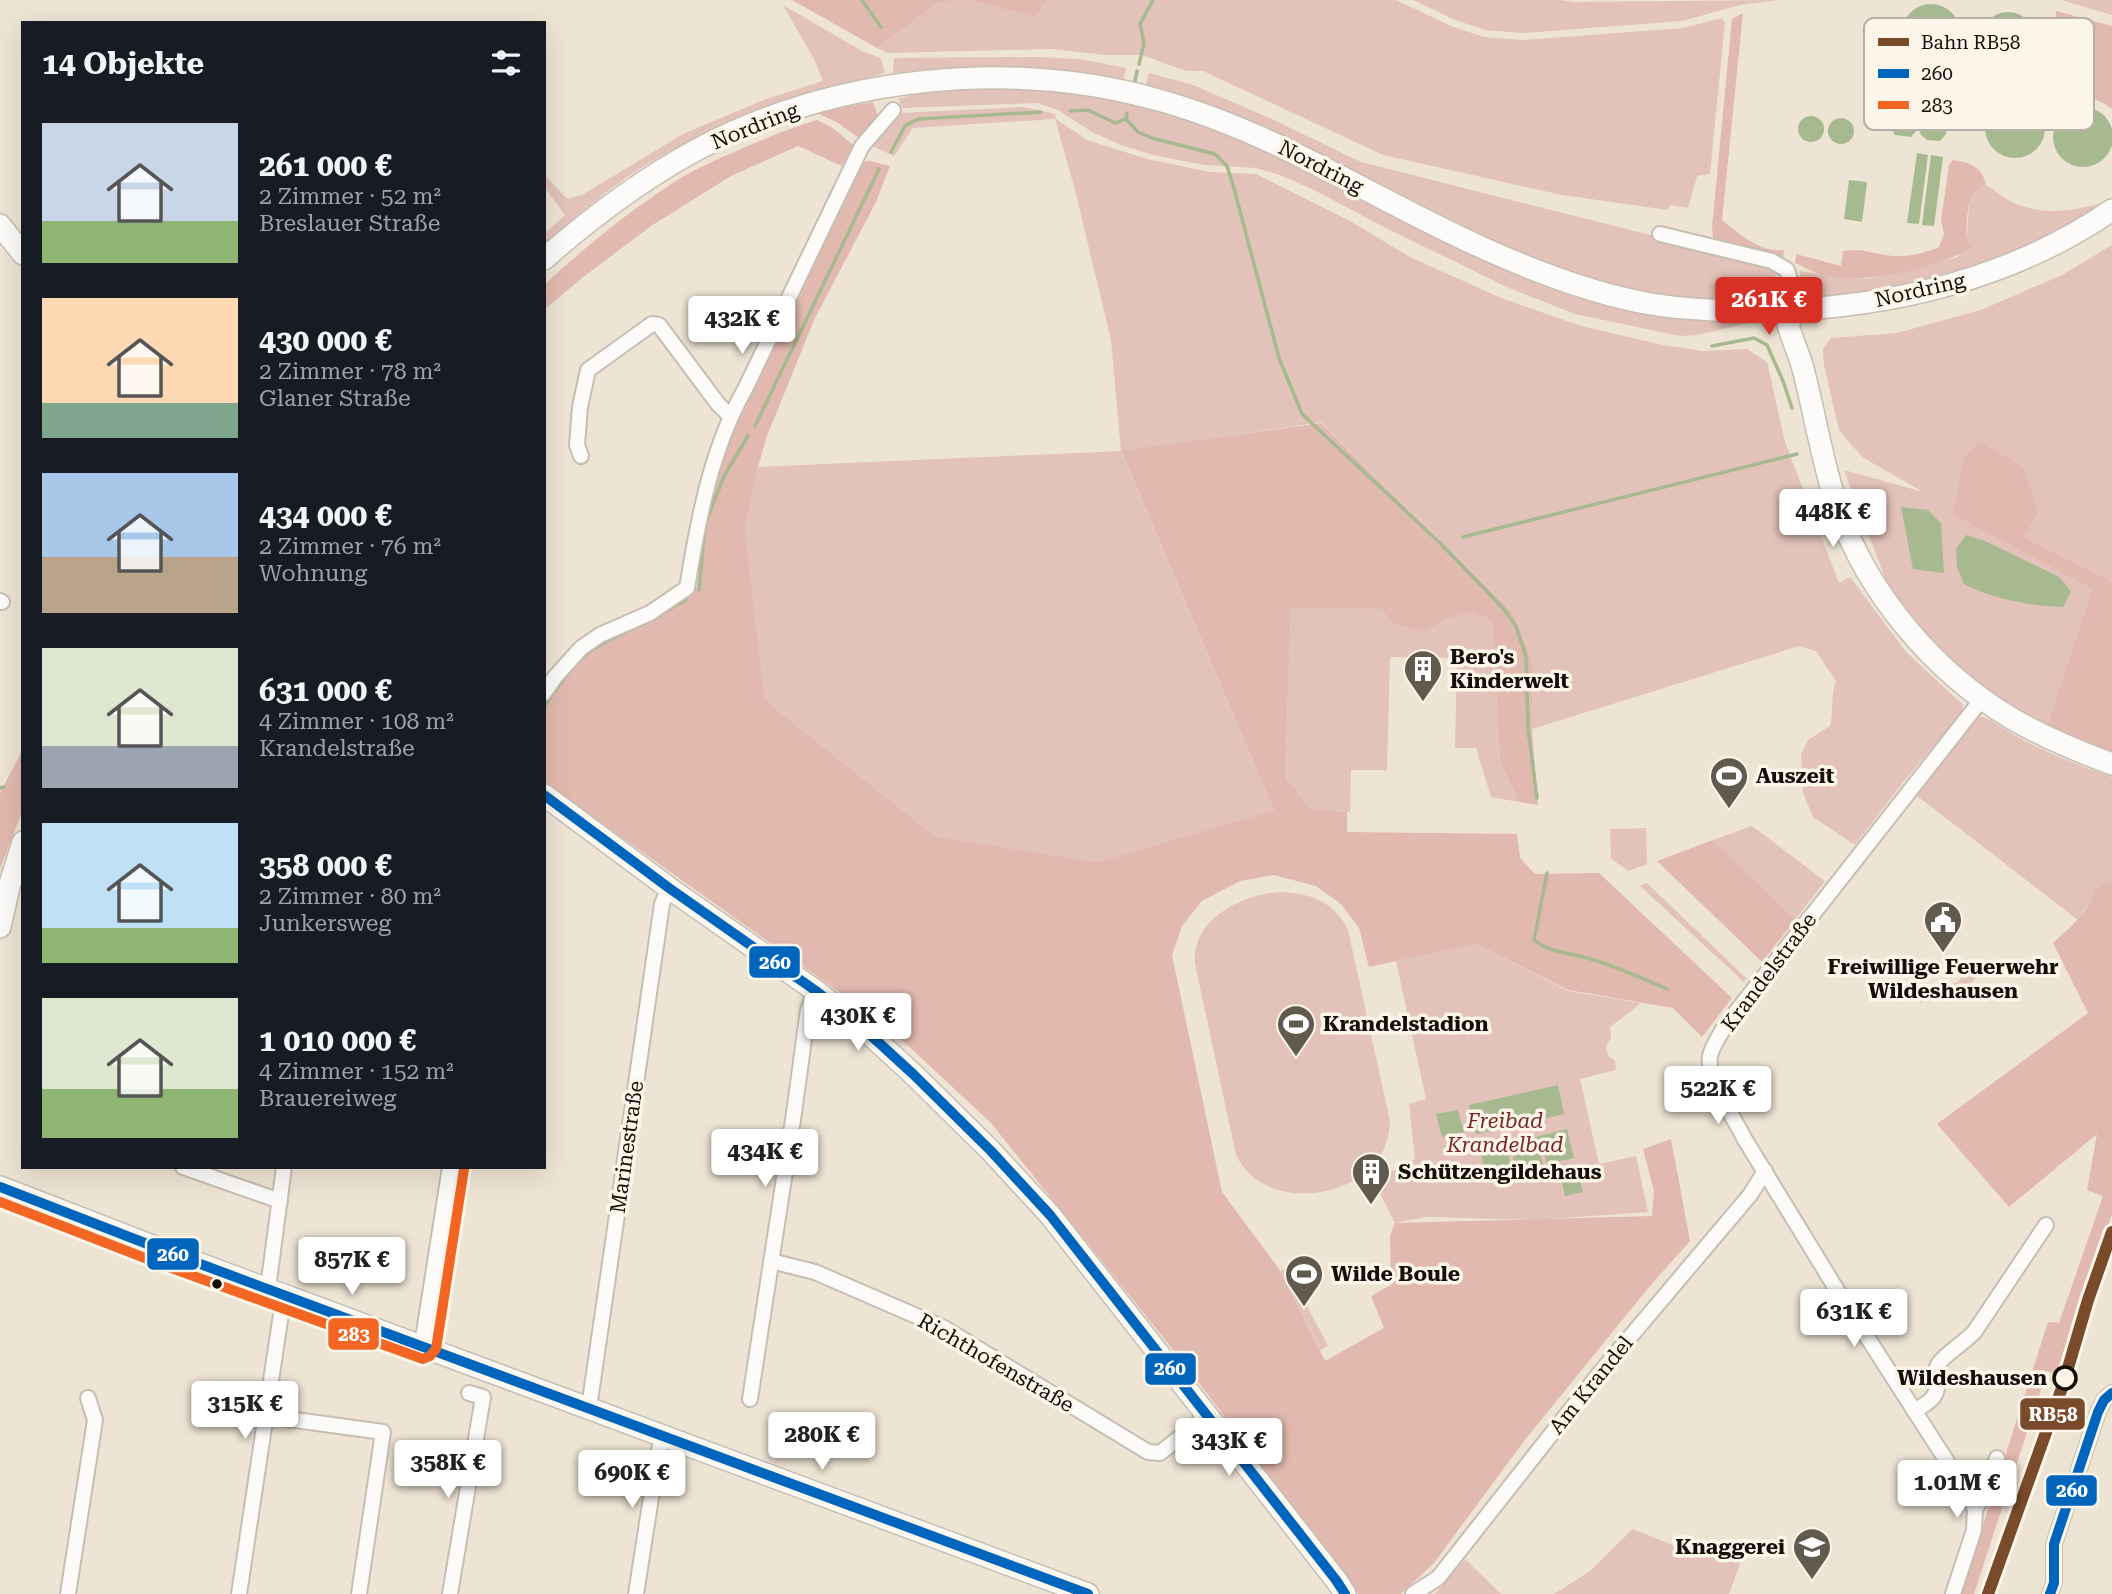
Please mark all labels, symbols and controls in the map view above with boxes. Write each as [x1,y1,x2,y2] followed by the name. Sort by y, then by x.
[1864,18,2094,130] legend
[1921,31,2020,54] text: Bahn RB58
[487,44,525,82] icon: filters
[42,46,204,81] text: 14 Objekte
[1921,62,1953,85] text: 260
[1921,94,1953,117] text: 283
[708,98,802,154] street label: Nordring
[1274,135,1368,199] street label: Nordring
[259,148,392,183] text: 261 000 €
[98,151,182,235] icon: home
[259,183,441,210] text: 2 Zimmer · 52 m²
[259,210,440,237] text: Breslauer Straße
[1872,268,1968,312] street label: Nordring
[1712,278,1826,337] pin: 261K €
[1731,286,1807,313] text: 261K €
[685,296,799,356] pin: 432K €
[704,305,780,332] text: 432K €
[259,323,392,358] text: 430 000 €
[98,326,182,410] icon: home
[259,358,441,385] text: 2 Zimmer · 78 m²
[259,385,411,412] text: Glaner Straße
[1776,490,1890,549] pin: 448K €
[259,498,392,533] text: 434 000 €
[1795,498,1871,525] text: 448K €
[98,501,182,585] icon: home
[259,533,441,560] text: 2 Zimmer · 76 m²
[259,560,367,587] text: Wohnung
[1450,645,1569,693] place label: Bero's Kinderwelt
[1402,648,1444,703] building icon: Bero's Kinderwelt
[259,673,392,708] text: 631 000 €
[98,676,182,760] icon: home
[259,708,454,735] text: 4 Zimmer · 108 m²
[259,735,415,762] text: Krandelstraße
[1708,755,1750,810] sports icon: Auszeit
[1756,764,1835,788] place label: Auszeit
[259,848,392,883] text: 358 000 €
[98,851,182,935] icon: home
[259,883,441,910] text: 2 Zimmer · 80 m²
[1922,899,1964,954] public building icon: Freiwillige Feuerwehr Wildeshausen
[1717,908,1821,1036] street label: Krandelstraße
[259,910,391,937] text: Junkersweg
[748,945,801,979] line badge: 260
[759,951,791,974] text: 260
[1827,955,2059,1003] place label: Freiwillige Feuerwehr Wildeshausen
[801,993,915,1053] pin: 430K €
[820,1002,896,1029] text: 430K €
[1275,1003,1317,1058] sports icon: Krandelstadion
[1323,1012,1489,1036] place label: Krandelstadion
[259,1023,416,1058] text: 1 010 000 €
[98,1026,182,1110] icon: home
[259,1058,454,1085] text: 4 Zimmer · 152 m²
[1661,1066,1775,1126] pin: 522K €
[1680,1075,1756,1102] text: 522K €
[606,1079,648,1215] street label: Marinestraße
[259,1085,396,1112] text: Brauereiweg
[1446,1109,1563,1157] park label: Freibad Krandelbad
[708,1130,822,1189] pin: 434K €
[727,1138,803,1165] text: 434K €
[1350,1151,1392,1206] building icon: Schützengildehaus
[1398,1160,1602,1184] place label: Schützengildehaus
[146,1237,200,1271] line badge: 260
[295,1238,409,1297] pin: 857K €
[157,1243,189,1266] text: 260
[314,1246,390,1273] text: 857K €
[1283,1253,1325,1308] sports icon: Wilde Boule
[1331,1262,1460,1286] place label: Wilde Boule
[210,1277,224,1291] unlabelled marker
[1797,1290,1911,1349] pin: 631K €
[1816,1298,1892,1325] text: 631K €
[914,1309,1078,1417] street label: Richthofenstraße
[327,1317,380,1351] line badge: 283
[338,1323,370,1346] text: 283
[1544,1331,1638,1439] street label: Am Krandel
[1144,1352,1197,1386] line badge: 260
[1154,1357,1186,1380] text: 260
[1897,1366,2047,1390] place label: Wildeshausen
[2053,1366,2077,1390] marker: Wildeshausen
[188,1382,302,1441] pin: 315K €
[207,1390,283,1417] text: 315K €
[2019,1397,2086,1431] line badge: RB58
[2028,1403,2078,1426] text: RB58
[765,1412,879,1472] pin: 280K €
[1172,1418,1286,1478] pin: 343K €
[784,1421,860,1448] text: 280K €
[1191,1427,1267,1454] text: 343K €
[391,1440,505,1500] pin: 358K €
[410,1449,486,1476] text: 358K €
[575,1450,689,1510] pin: 690K €
[594,1459,670,1486] text: 690K €
[1892,1460,2022,1520] pin: 1.01M €
[1914,1469,2000,1496] text: 1.01M €
[2045,1474,2098,1507] line badge: 260
[2056,1479,2088,1502] text: 260
[1791,1526,1833,1581] school or university icon: Knaggerei
[1675,1535,1785,1559] place label: Knaggerei

